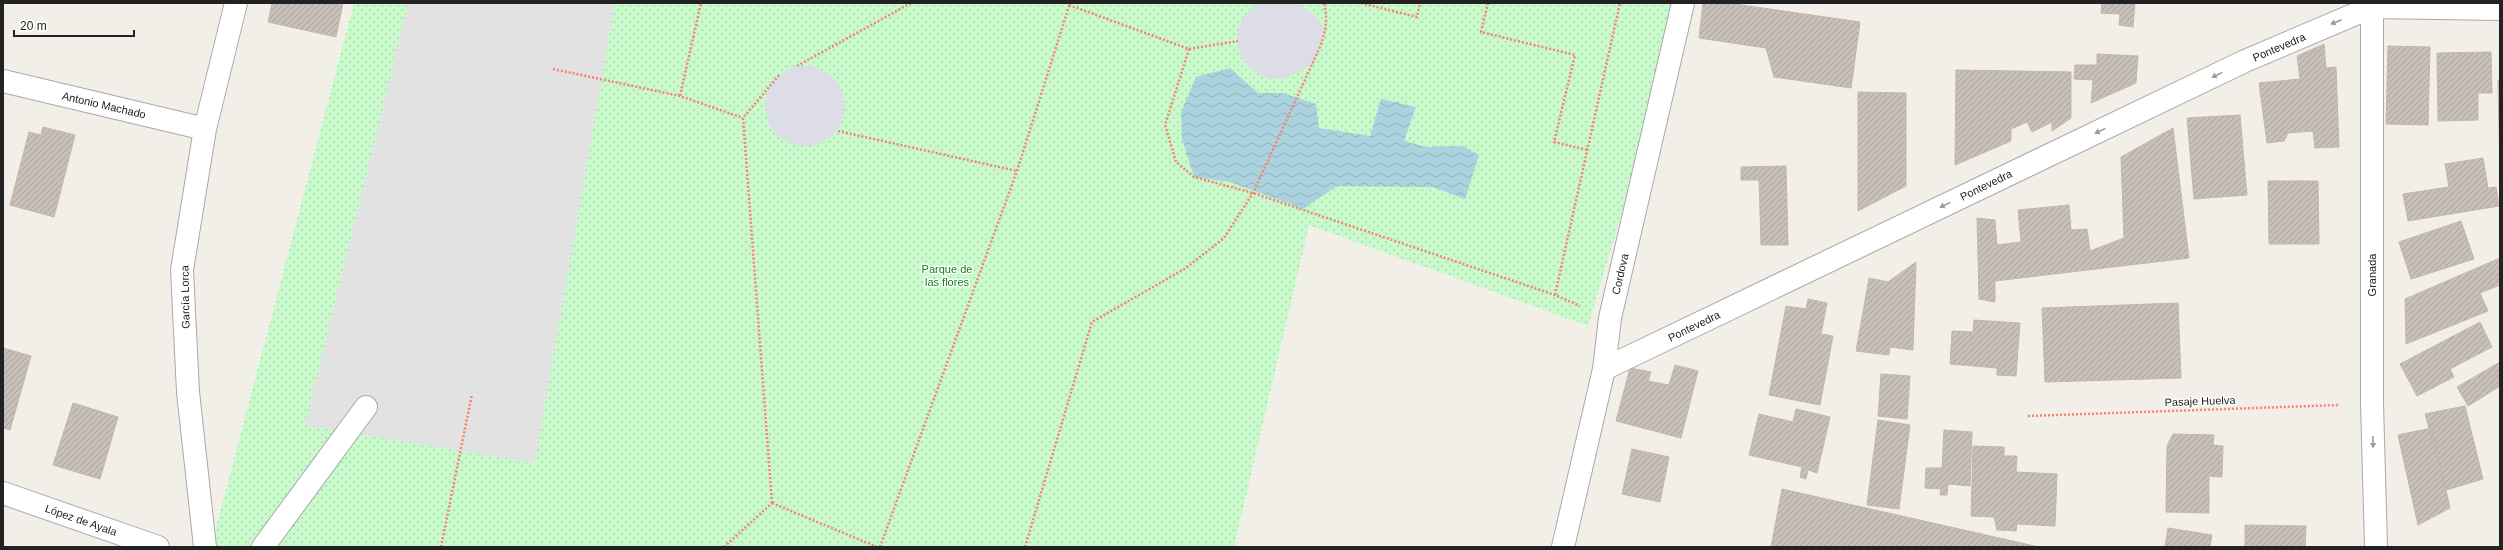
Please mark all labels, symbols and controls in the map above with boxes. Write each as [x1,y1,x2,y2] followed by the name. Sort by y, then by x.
[14,12,134,38] scale bar
[20,19,47,33] text: 20 m
[2330,20,2342,26] one-way arrow
[2251,30,2308,64] street label: Pontevedra
[2212,72,2223,78] one-way arrow
[61,90,147,120] street label: Antonio Machado
[2094,128,2106,134] one-way arrow
[1958,167,2015,203] street label: Pontevedra
[1939,202,1951,208] one-way arrow
[1609,252,1631,296] street label: Cordova
[2366,253,2378,296] street label: Granada
[922,263,972,288] park label: Parque de las flores
[178,264,192,329] street label: García Lorca
[1666,308,1723,344] street label: Pontevedra
[2164,394,2237,408] street label: Pasaje Huelva
[2370,436,2376,449] one-way arrow
[44,502,119,538] street label: López de Ayala

